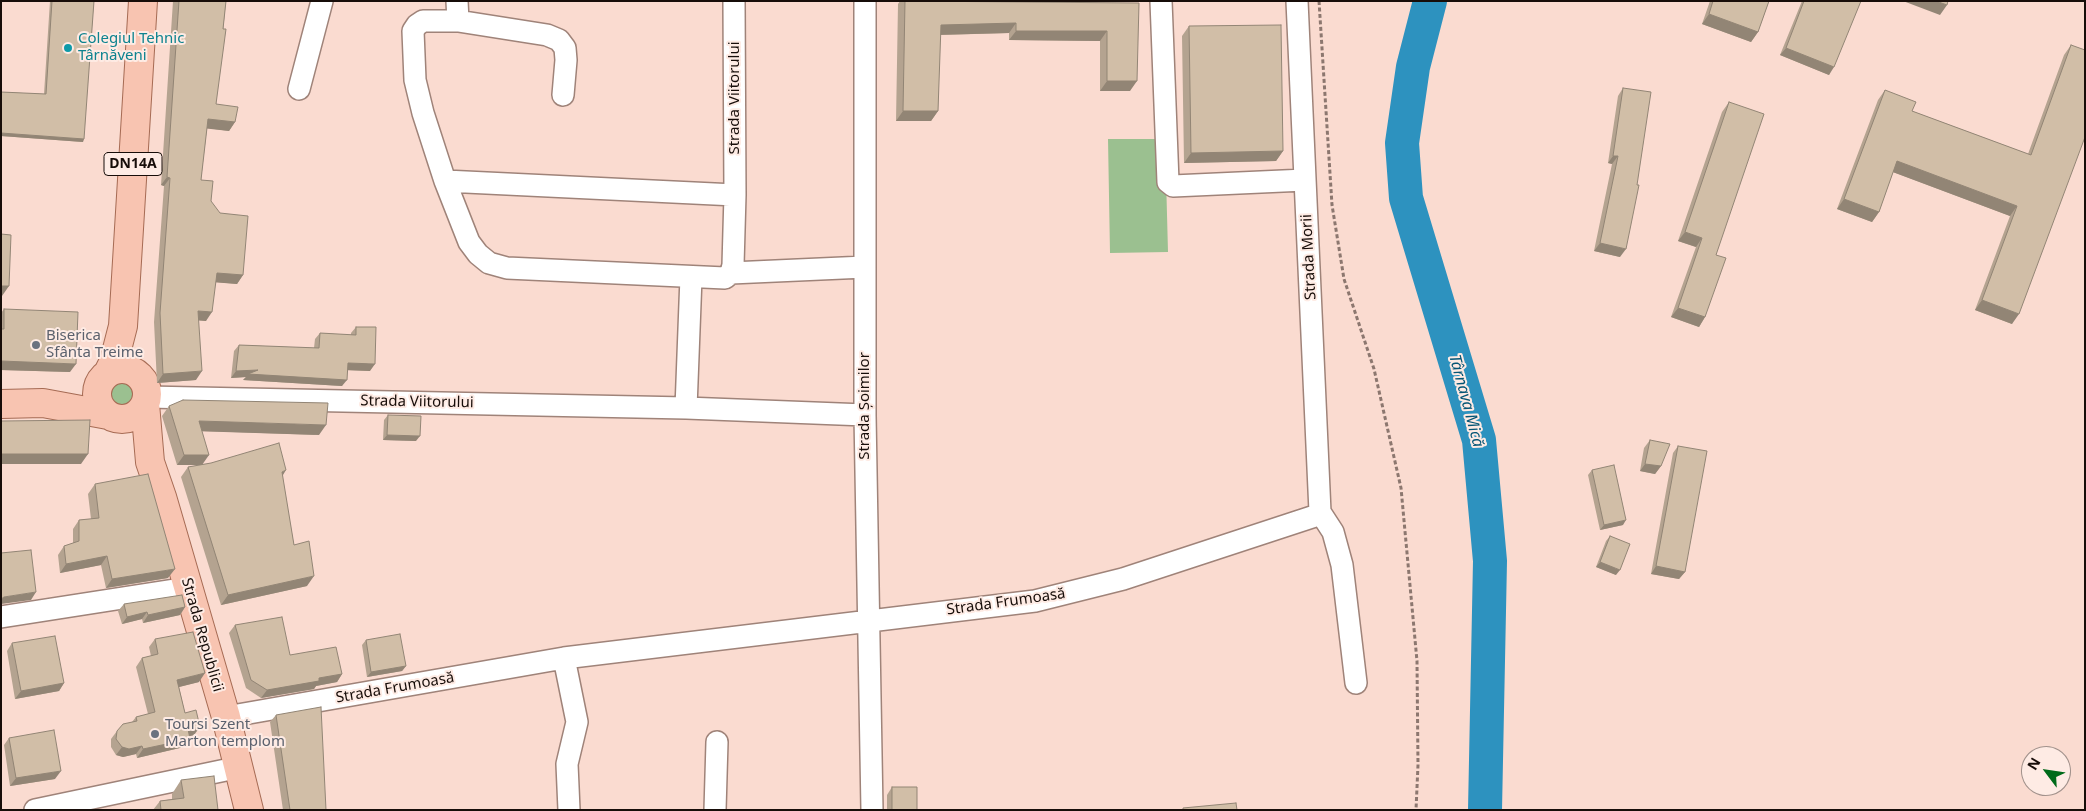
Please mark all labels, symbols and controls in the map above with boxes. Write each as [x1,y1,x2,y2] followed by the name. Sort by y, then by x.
[78,30,184,65] place label: Colegiul Tehnic Târnăveni
[726,41,744,155] street label: Strada Viitorului
[62,42,74,54] marker: Colegiul Tehnic Târnăveni
[104,152,162,175] road number: DN14A
[1298,214,1320,300] street label: Strada Morii
[46,327,143,362] place label: Biserica Sfânta Treime
[30,339,42,351] marker: Biserica Sfânta Treime
[856,352,874,460] street label: Strada Șoimilor
[1444,353,1488,449] water label: Târnava Mică
[360,392,474,412] street label: Strada Viitorului
[177,576,227,694] street label: Strada Republicii
[945,585,1067,619] street label: Strada Frumoasă
[334,669,456,707] street label: Strada Frumoasă
[165,716,285,751] place label: Toursi Szent Marton templom
[149,728,161,740] marker: Toursi Szent Marton templom
[2021,746,2071,796] north arrow
[2022,754,2045,773] text: N

